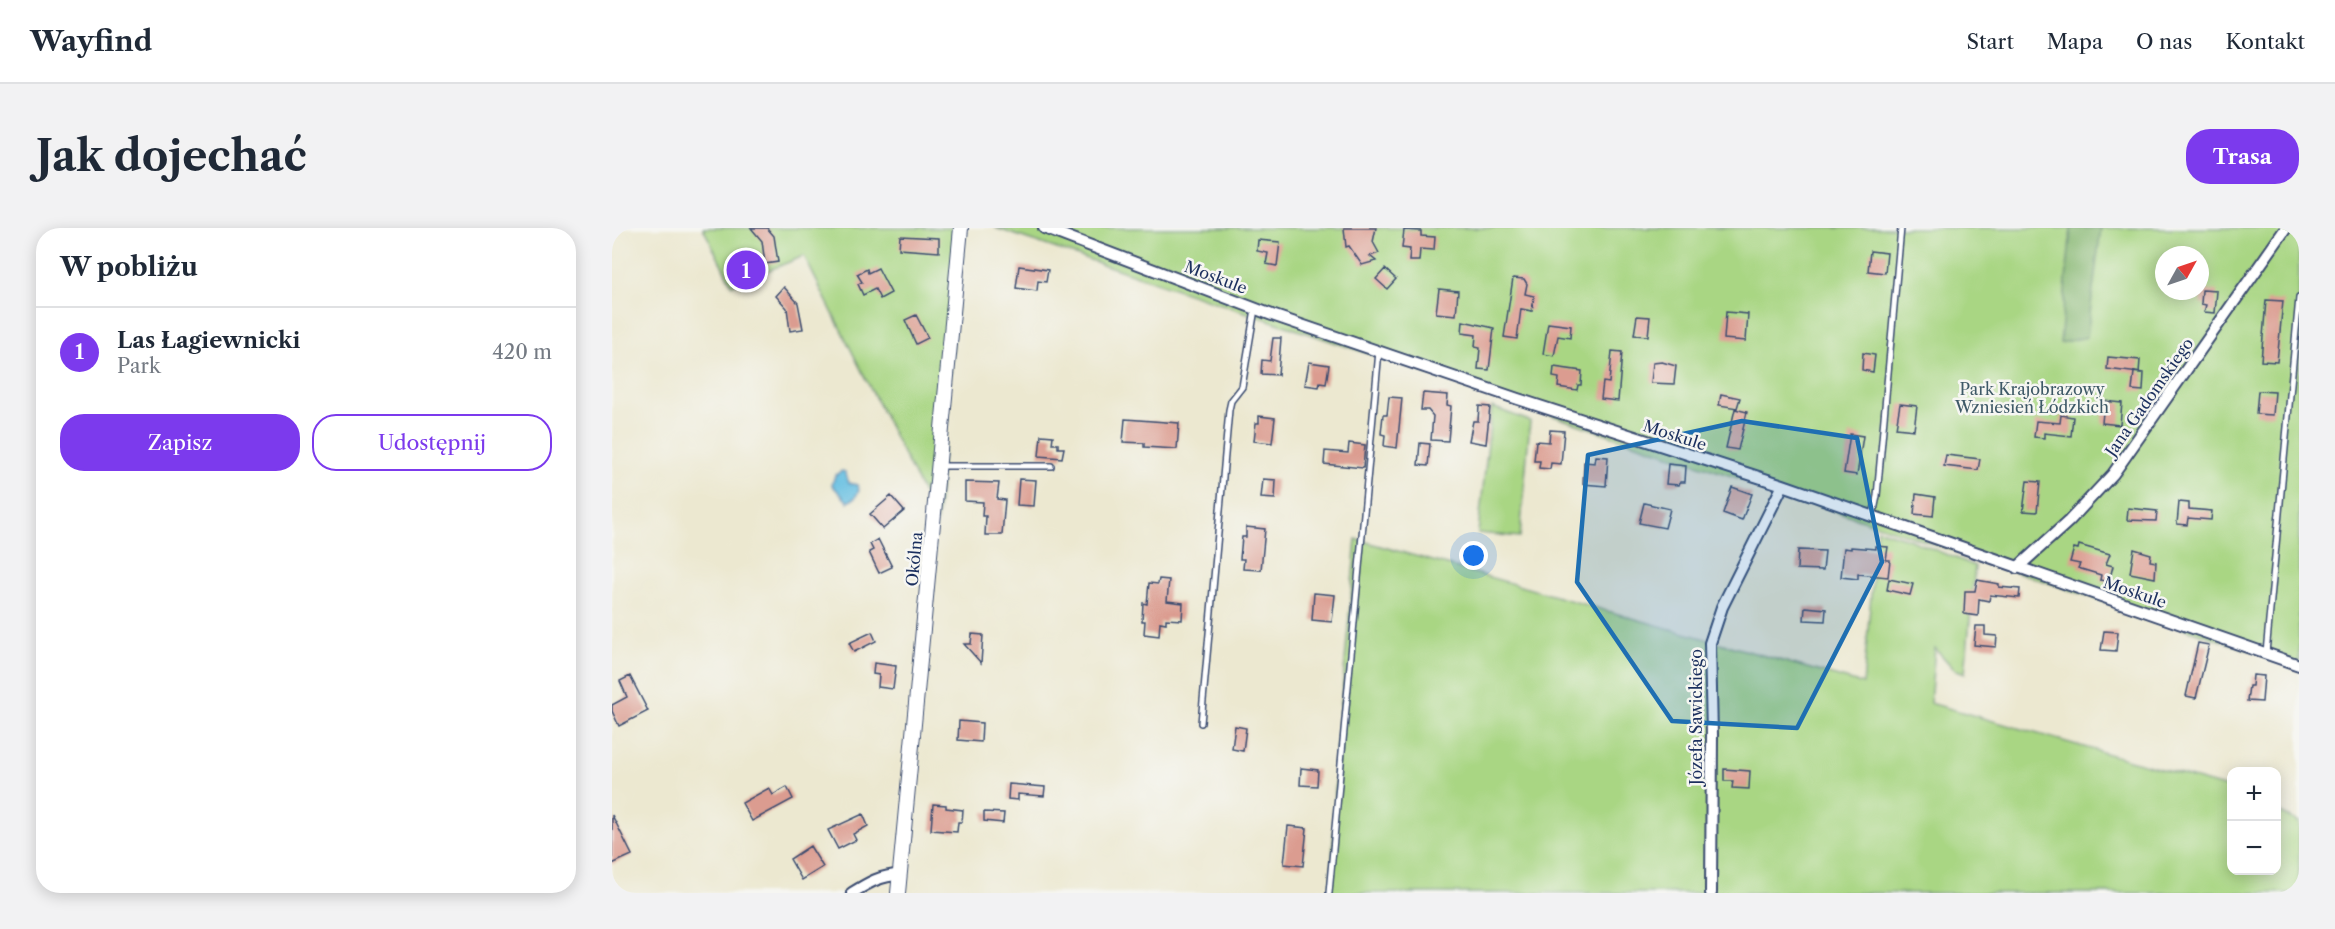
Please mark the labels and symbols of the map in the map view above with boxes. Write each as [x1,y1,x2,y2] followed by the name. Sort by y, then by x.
[2155,246,2209,300] north arrow
[726,248,766,292] pin: 1
[1182,256,1250,298] street label: Moskule
[2099,334,2198,463] street label: Jana Gadomskiego
[1954,379,2109,417] park label: Park Krajobrazowy Wzniesień Łódzkich
[1641,415,1709,455] street label: Moskule
[902,530,926,587] street label: Okólna
[1459,541,1488,570] your location
[2101,572,2169,612] street label: Moskule
[1686,649,1706,788] street label: Józefa Sawickiego

